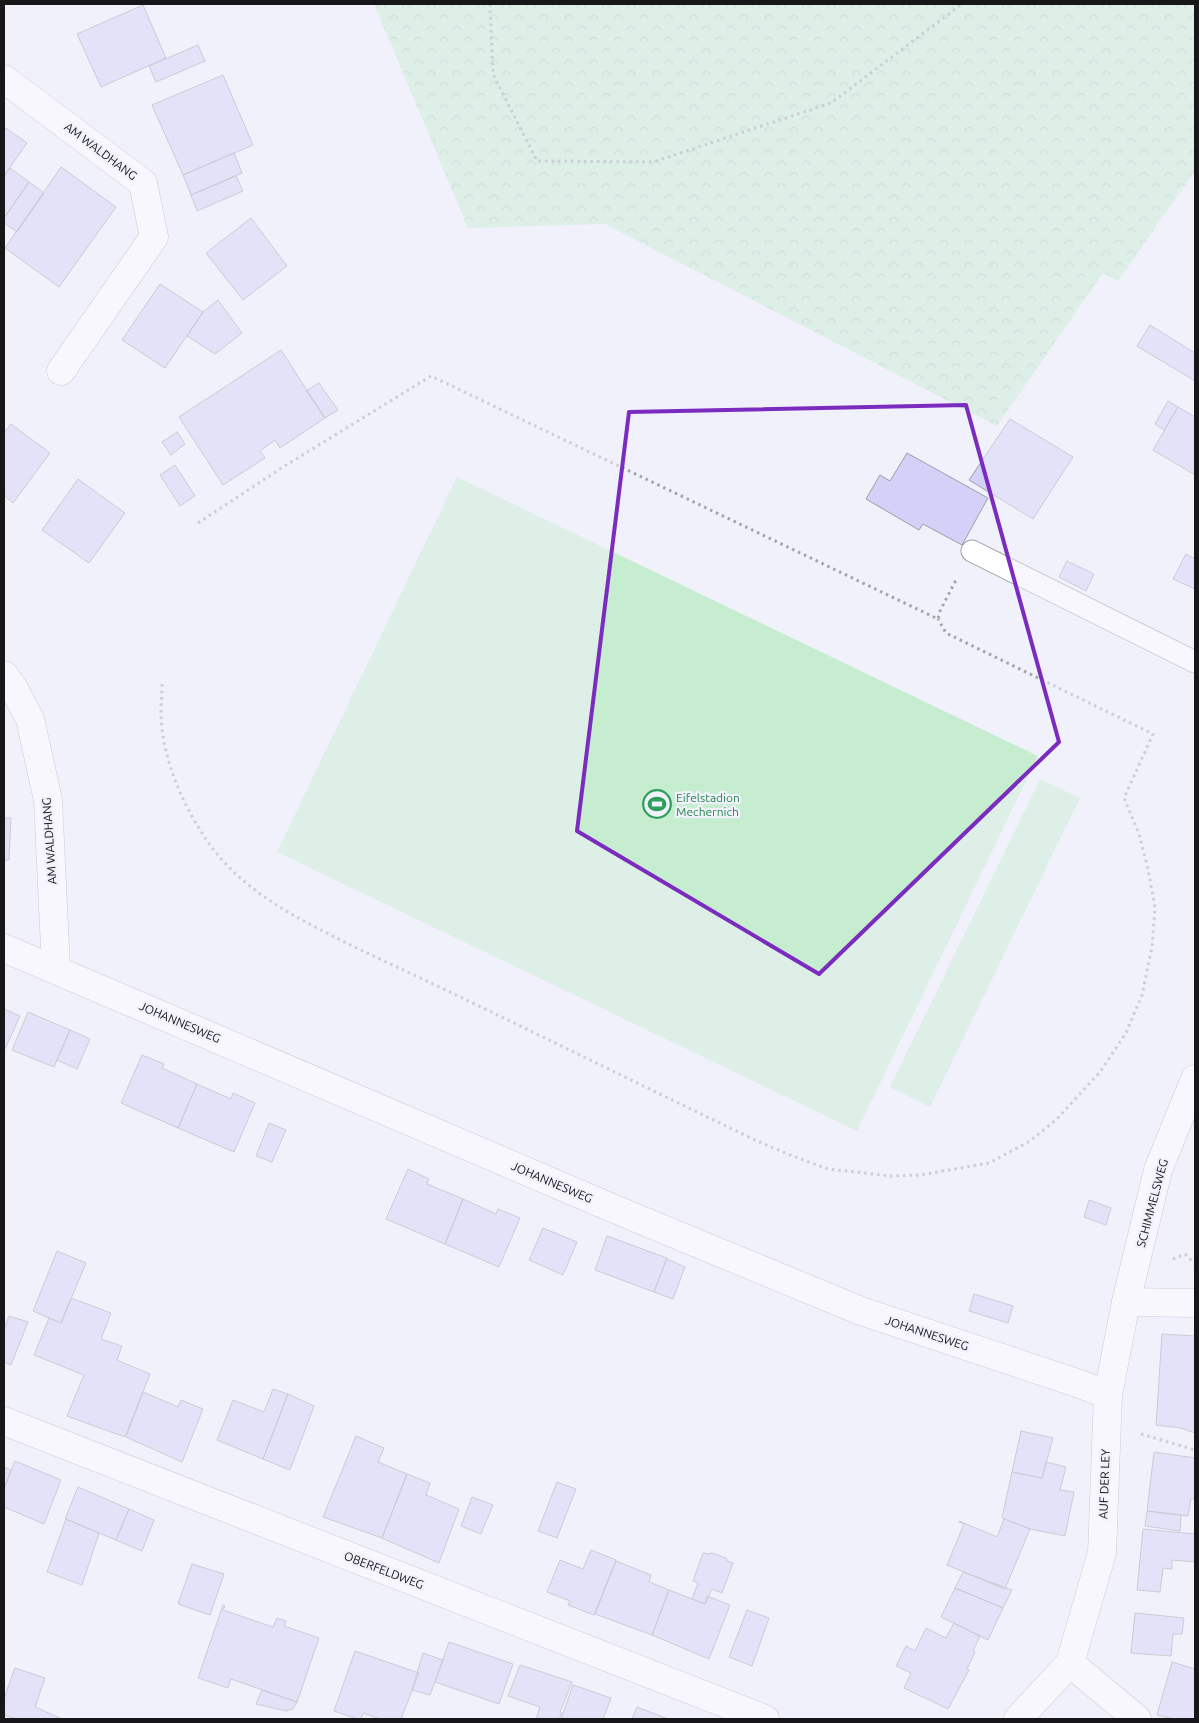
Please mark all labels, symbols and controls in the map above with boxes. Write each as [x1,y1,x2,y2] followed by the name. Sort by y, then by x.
[62,120,140,182] street label: AM WALDHANG
[642,789,672,819] sports icon: Eifelstadion Mechernich
[676,791,740,818] place label: Eifelstadion Mechernich
[39,797,59,885] street label: AM WALDHANG
[137,999,223,1045] street label: JOHANNESWEG
[1134,1157,1170,1249] street label: SCHIMMELSWEG
[509,1159,595,1205] street label: JOHANNESWEG
[884,1313,970,1353] street label: JOHANNESWEG
[1096,1449,1112,1519] street label: AUF DER LEY
[342,1549,426,1591] street label: OBERFELDWEG

